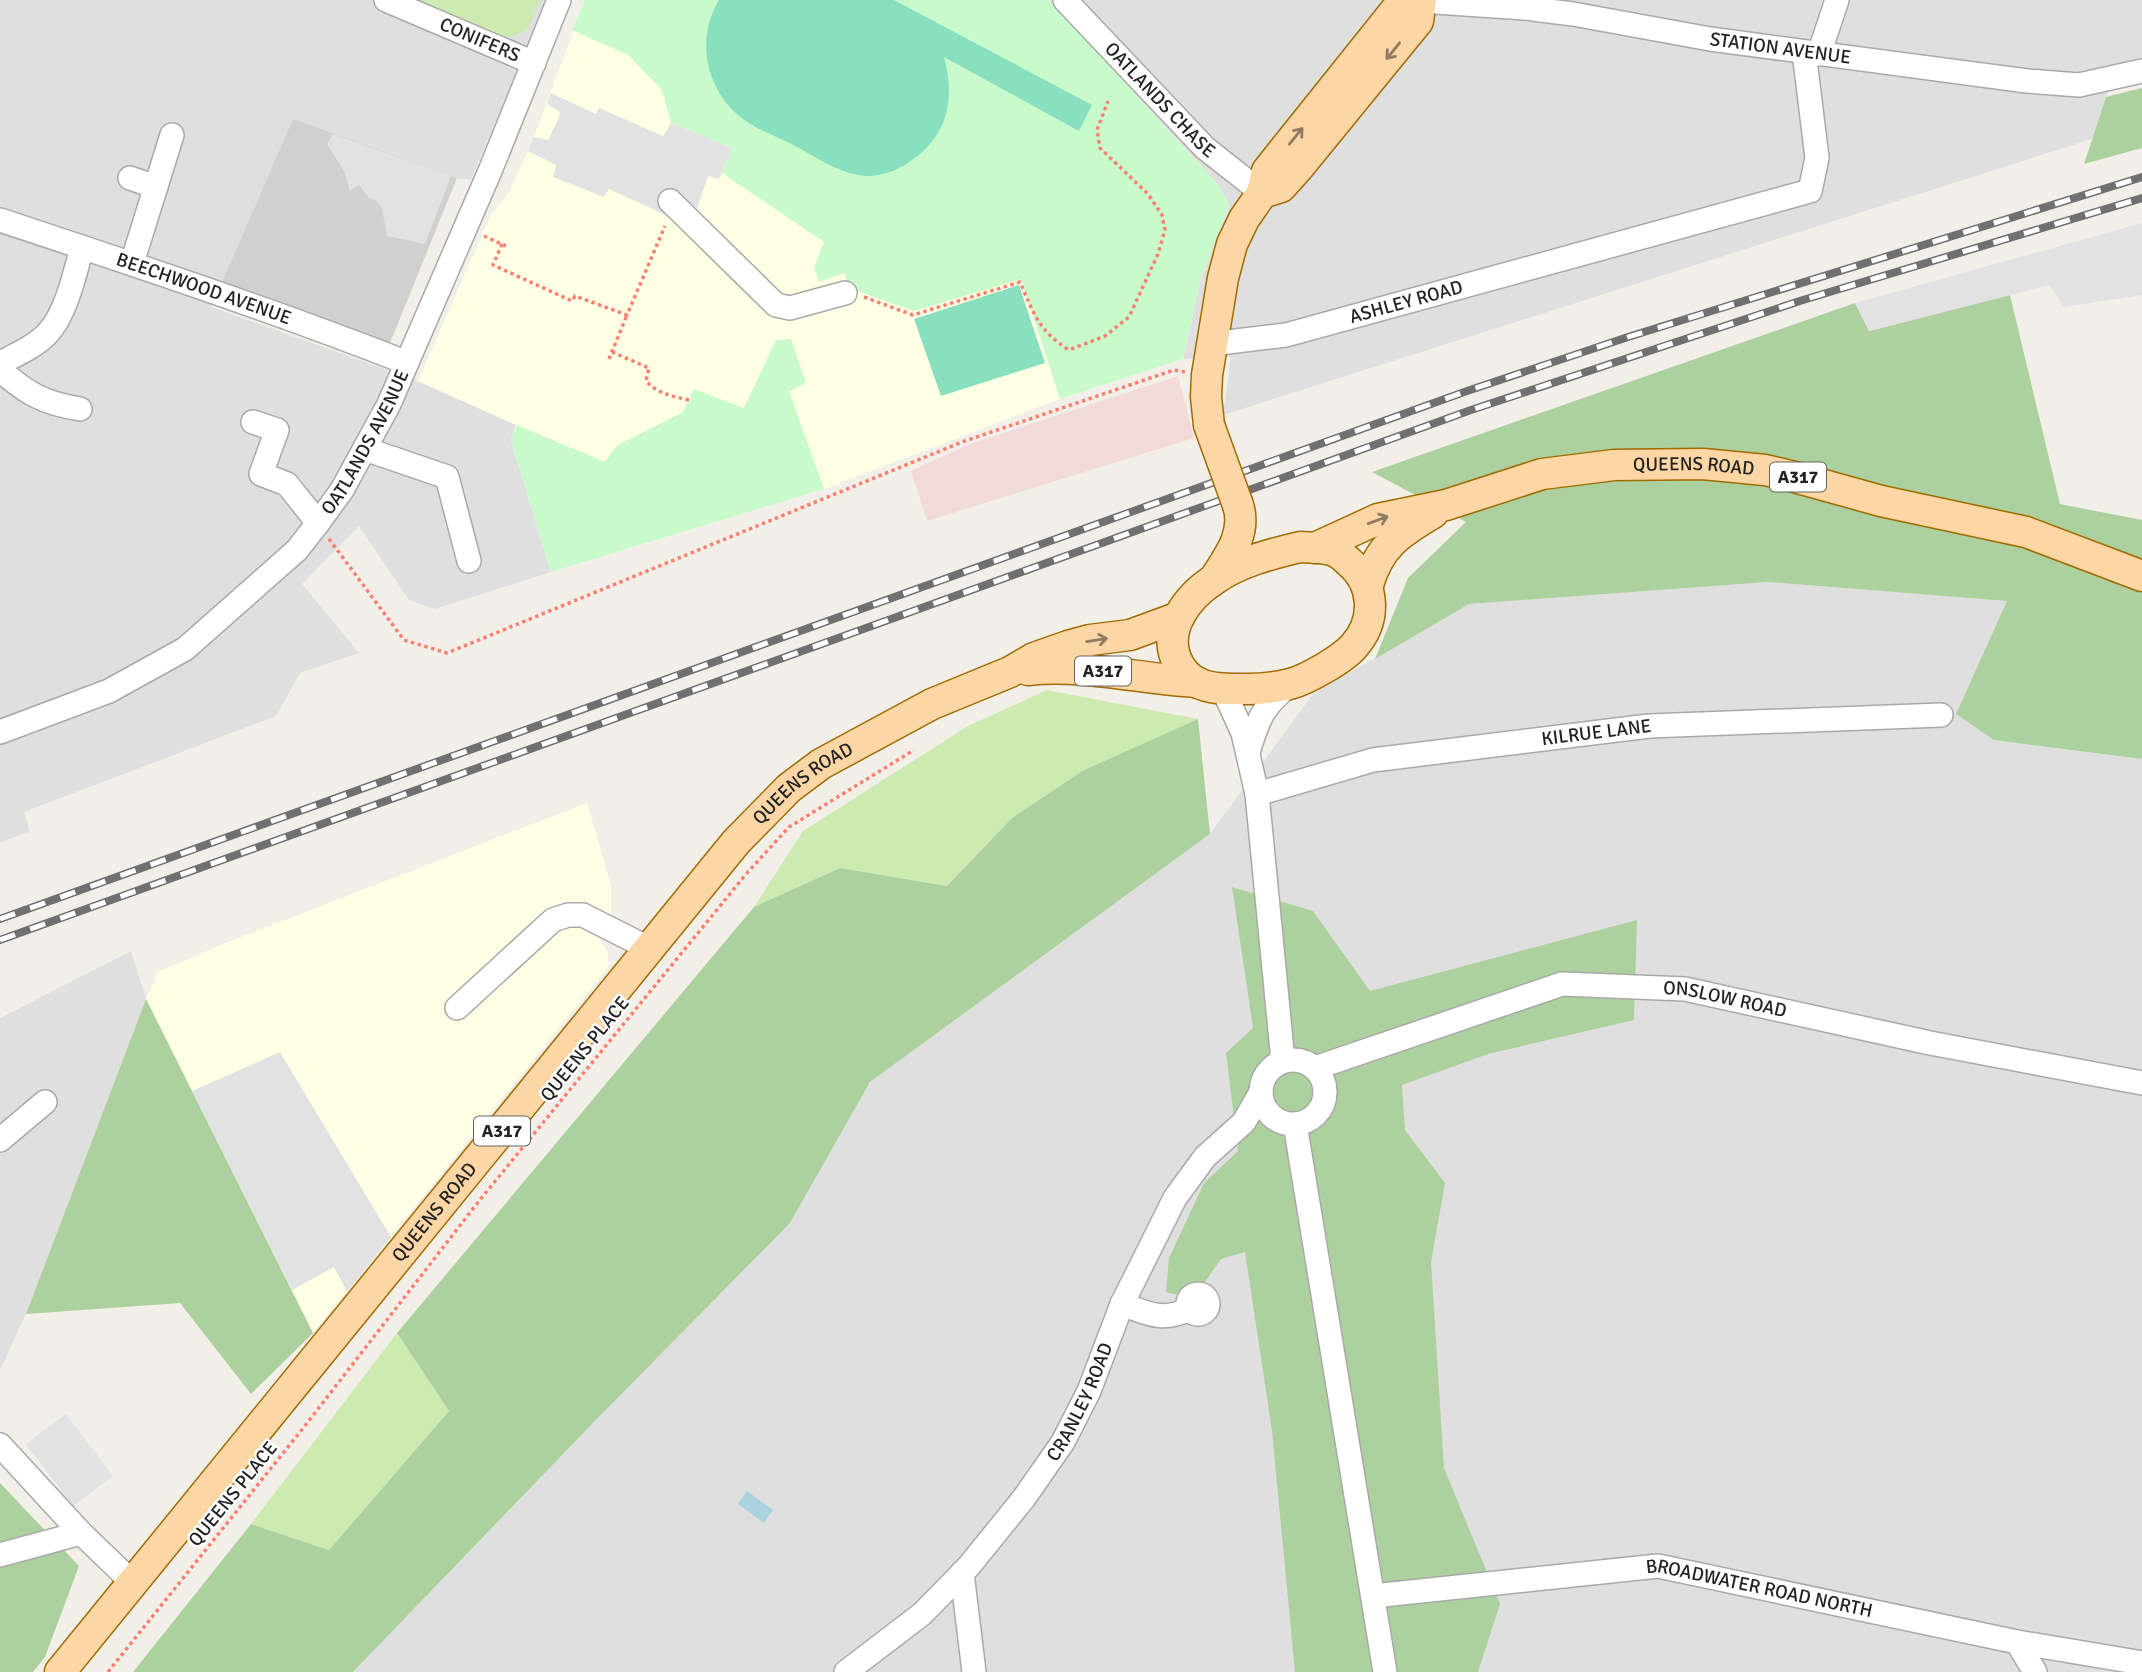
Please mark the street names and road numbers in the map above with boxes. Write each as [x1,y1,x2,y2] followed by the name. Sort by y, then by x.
[436,12,524,68] street label: CONIFERS
[1709,27,1852,70] street label: STATION AVENUE
[1099,37,1220,163] street label: OATLANDS CHASE
[113,248,294,330] street label: BEECHWOOD AVENUE
[1347,275,1465,329] street label: ASHLEY ROAD
[316,366,414,520] street label: OATLANDS AVENUE
[1633,452,1756,481] street label: QUEENS ROAD
[1770,462,1826,491] road number: A317
[1075,656,1131,686] road number: A317
[1540,714,1653,751] street label: KILRUE LANE
[748,737,857,830] street label: QUEENS ROAD
[1663,976,1789,1023] street label: ONSLOW ROAD
[535,992,635,1106] street label: QUEENS PLACE
[474,1116,530,1146] road number: A317
[387,1157,482,1267] street label: QUEENS ROAD
[1041,1339,1118,1466] street label: CRANLEY ROAD
[183,1437,283,1551] street label: QUEENS PLACE
[1645,1554,1875,1623] street label: BROADWATER ROAD NORTH

